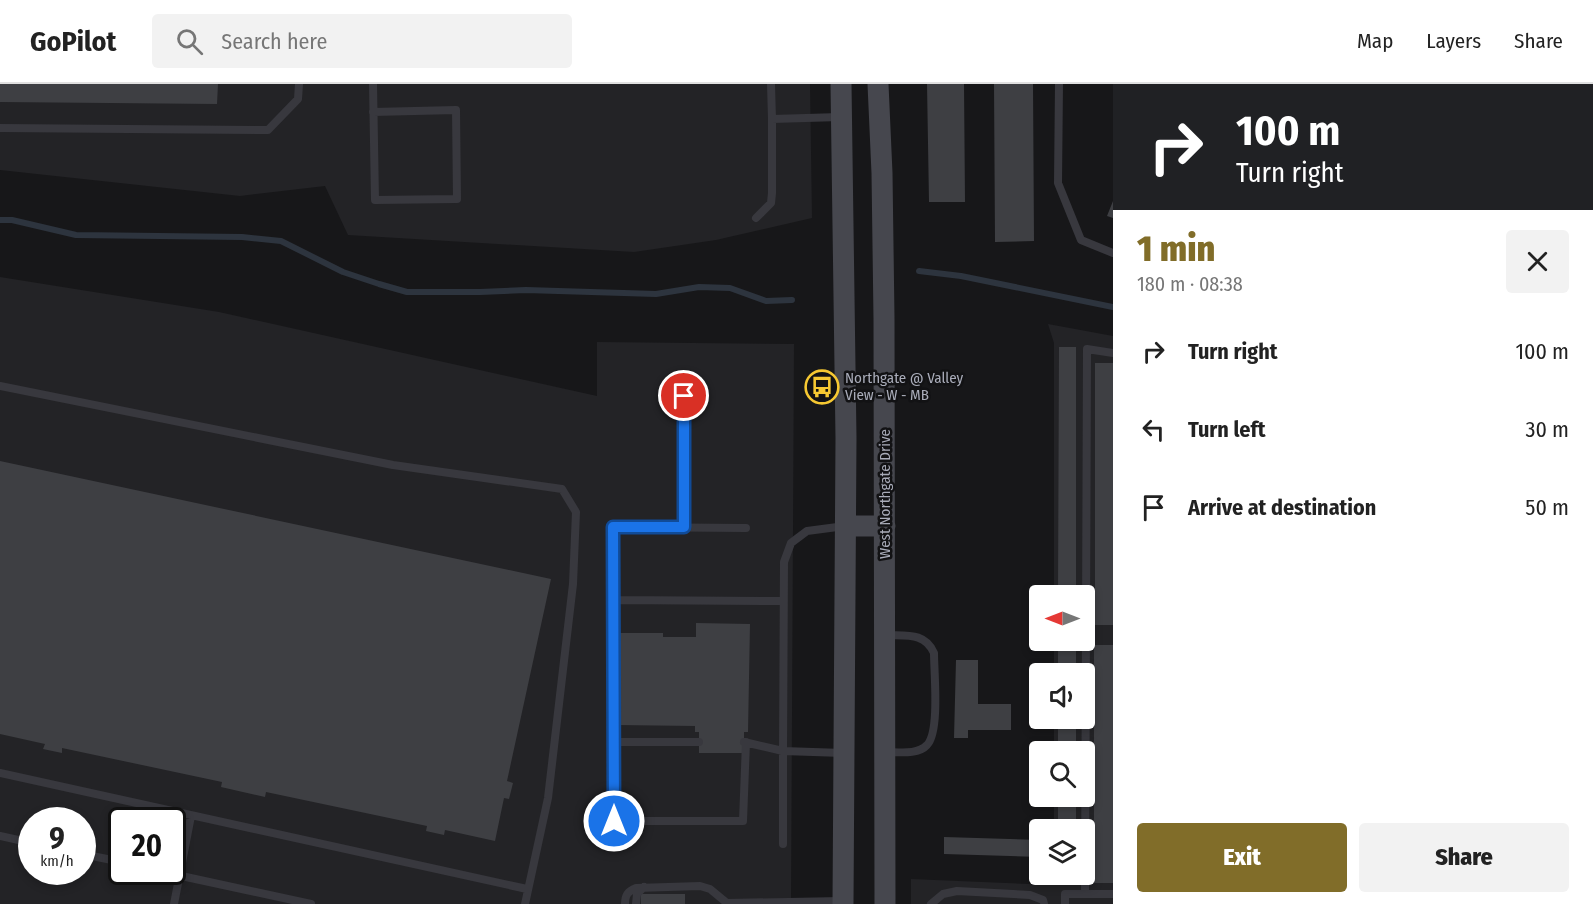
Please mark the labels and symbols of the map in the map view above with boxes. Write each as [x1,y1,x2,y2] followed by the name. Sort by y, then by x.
[804,369,840,405] bus stop icon: Northgate @ Valley View - W - MB
[845,369,964,404] place label: Northgate @ Valley View - W - MB
[658,370,709,421] pin
[876,429,894,559] street label: West Northgate Drive
[1029,585,1095,651] north arrow
[582,789,646,853] position arrow
[108,807,186,885] speed limit sign: 20

